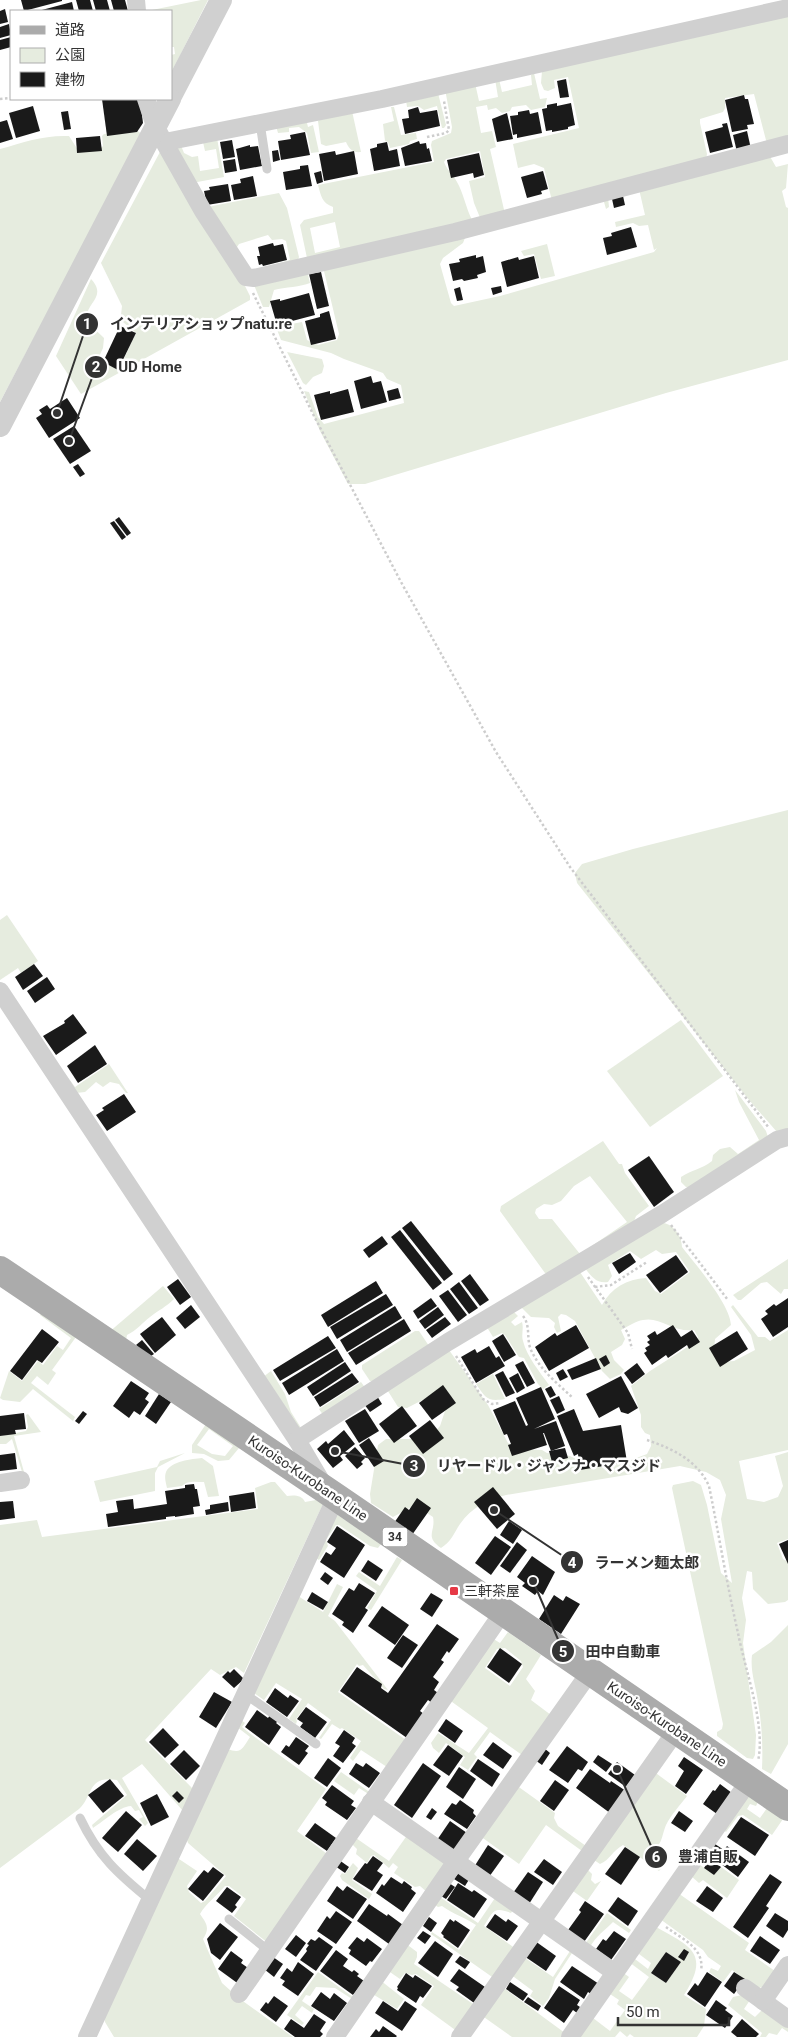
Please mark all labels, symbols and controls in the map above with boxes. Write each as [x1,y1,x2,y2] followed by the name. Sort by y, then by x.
[10,10,172,100] legend
[55,21,85,39] text: 道路
[55,46,85,64] text: 公園
[55,71,85,89] text: 建物
[75,309,302,339] callout: インテリアショップnatu:re
[83,315,91,333] text: 1
[110,315,292,333] text: インテリアショップnatu:re
[83,352,192,382] callout: UD Home
[92,358,101,376] text: 2
[118,358,182,376] text: UD Home
[245,1432,371,1524] street label: Kuroiso-Kurobane Line
[402,1451,672,1481] callout: リヤードル・ジャンナ・マスジド
[410,1457,418,1475] text: 3
[437,1457,661,1475] text: リヤードル・ジャンナ・マスジド
[382,1528,408,1546] road number: 34
[560,1547,710,1577] callout: ラーメン麺太郎
[568,1554,577,1572] text: 4
[595,1554,699,1572] text: ラーメン麺太郎
[464,1583,520,1599] place label: 三軒茶屋
[448,1585,460,1597] marker: 三軒茶屋
[550,1636,670,1666] callout: 田中自動車
[559,1643,567,1661] text: 5
[585,1643,661,1661] text: 田中自動車
[604,1678,730,1770] street label: Kuroiso-Kurobane Line
[643,1842,748,1872] callout: 豊浦自販
[652,1848,661,1866] text: 6
[678,1848,738,1866] text: 豊浦自販
[618,1994,729,2026] scale bar
[626,2003,660,2021] text: 50 m

